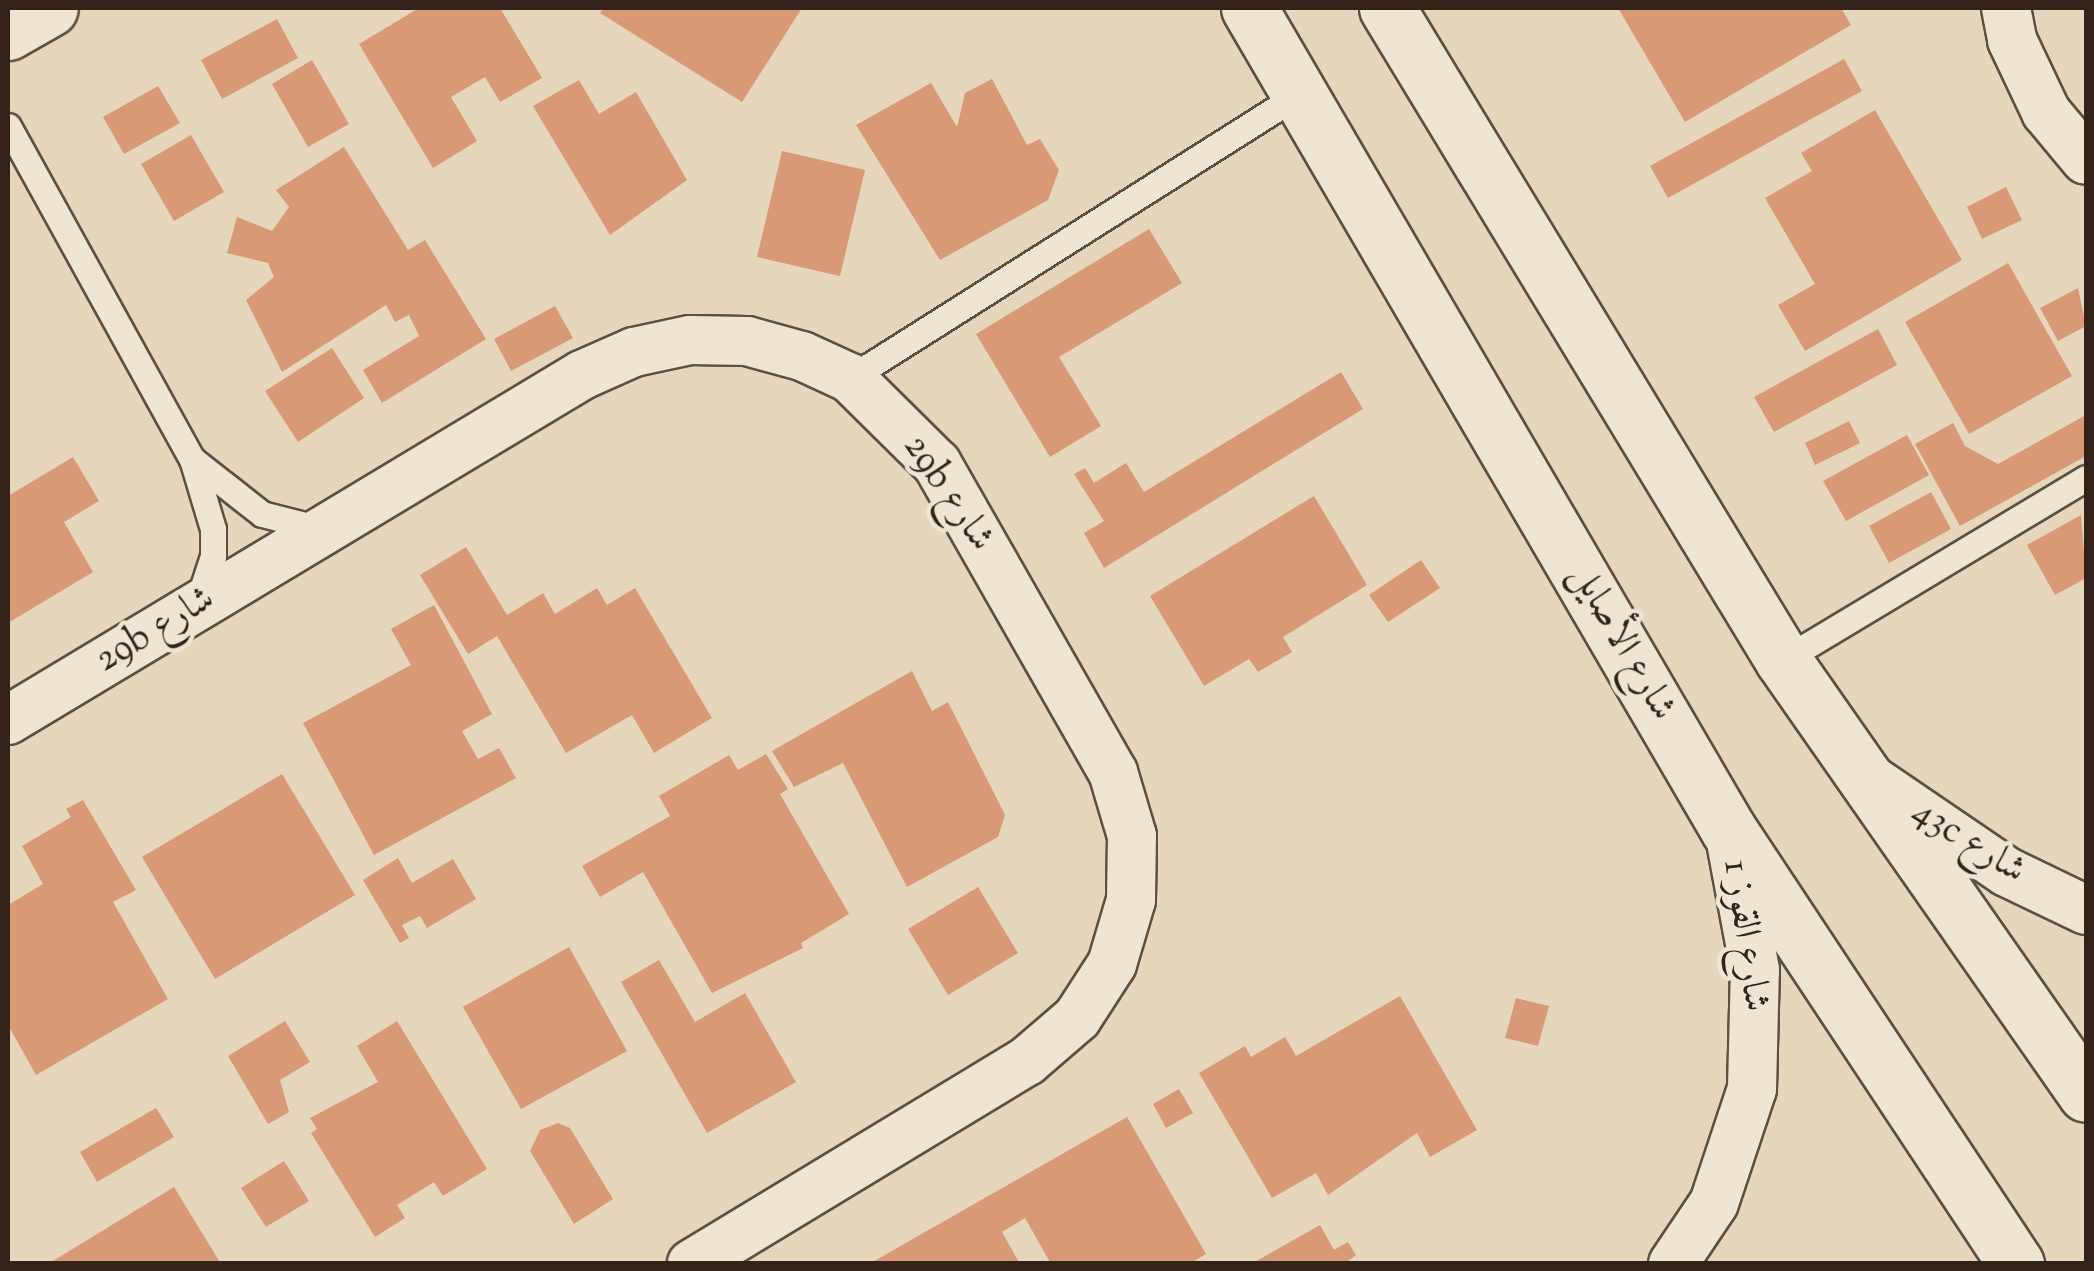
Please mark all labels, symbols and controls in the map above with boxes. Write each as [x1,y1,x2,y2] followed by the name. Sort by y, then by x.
[892,427,1002,561] street label: 29b شارع
[1558,556,1684,730] street label: شارع الأصايل
[88,578,224,684] street label: 29b شارع
[1903,790,2033,896] street label: 43c شارع
[1711,857,1777,1015] street label: شارع القوز 1

